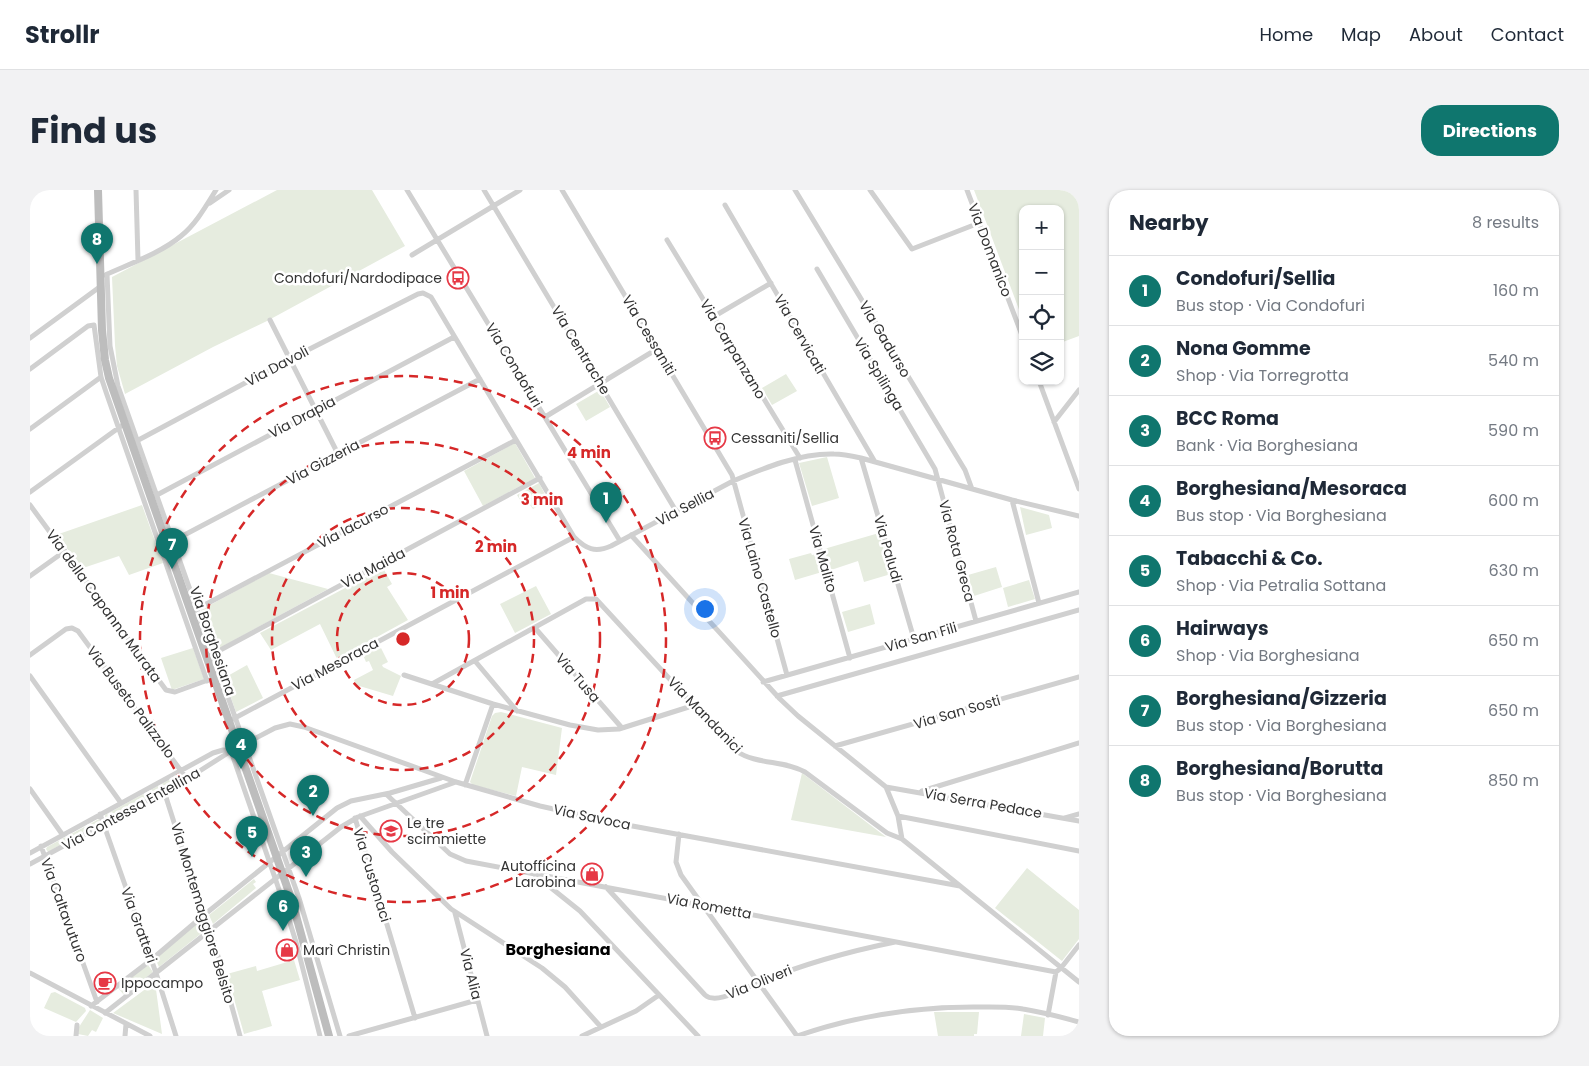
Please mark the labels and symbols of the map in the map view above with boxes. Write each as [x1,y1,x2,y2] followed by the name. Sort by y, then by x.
[963,200,1017,300] street label: Via Domanico
[81,223,113,264] pin: 8
[446,266,470,290] bus stop icon: Condofuri/Nardodipace
[274,268,442,288] place label: Condofuri/Nardodipace
[617,291,681,379] street label: Via Cessaniti
[769,291,831,377] street label: Via Cervicati
[695,295,771,403] street label: Via Carpanzano
[854,297,916,381] street label: Via Gadurso
[547,302,616,398] street label: Via Centrache
[481,319,547,411] street label: Via Condofuri
[849,334,909,414] street label: Via Spilinga
[242,341,312,391] street label: Via Davoli
[265,391,339,443] street label: Via Drapia
[703,426,727,450] bus stop icon: Cessaniti/Sellia
[731,428,839,448] place label: Cessaniti/Sellia
[283,434,363,490] street label: Via Gizzeria
[567,442,611,463] text: 4 min
[590,482,622,523] pin: 1
[653,483,717,531] street label: Via Sellia
[521,489,563,510] text: 3 min
[934,498,980,604] street label: Via Rota Greca
[314,499,392,553] street label: Via Iacurso
[869,513,907,585] street label: Via Paludi
[733,516,787,640] street label: Via Laino Castello
[804,523,842,595] street label: Via Malito
[42,525,166,687] street label: Via della Capanna Murata
[156,528,188,569] pin: 7
[475,536,517,557] text: 2 min
[337,543,409,593] street label: Via Maida
[430,582,470,603] text: 1 min
[185,584,241,698] street label: Via Borghesiana
[692,596,718,622] your location
[883,617,959,657] street label: Via San Fili
[394,630,412,648] centre of rings
[288,633,382,695] street label: Via Mesoraca
[82,642,180,762] street label: Via Buseto Palizzolo
[551,649,605,707] street label: Via Tusa
[663,672,747,758] street label: Via Mandanici
[911,690,1003,734] street label: Via San Sosti
[225,728,257,769] pin: 4
[58,763,204,855] street label: Via Contessa Entellina
[297,775,329,816] pin: 2
[922,783,1044,823] street label: Via Serra Pedace
[551,799,633,835] street label: Via Savoca
[407,813,486,849] place label: Le tre scimmiette
[236,816,268,857] pin: 5
[379,819,403,843] school or university icon: Le tre scimmiette
[166,820,240,1006] street label: Via Montemaggiore Belsito
[348,825,396,925] street label: Via Custonaci
[290,836,322,877] pin: 3
[36,855,92,965] street label: Via Caltavuturo
[501,856,576,892] place label: Autofficina Larobina
[580,862,604,886] shop icon: Autofficina Larobina
[116,884,162,966] street label: Via Gratteri
[665,888,753,924] street label: Via Rometta
[267,890,299,931] pin: 6
[275,938,299,962] shop icon: Marì Christin
[505,938,611,961] district label: Borghesiana
[303,940,390,960] place label: Marì Christin
[455,946,487,1002] street label: Via Alia
[723,960,795,1004] street label: Via Oliveri
[93,971,117,995] cafe icon: Ippocampo
[121,973,203,993] place label: Ippocampo

